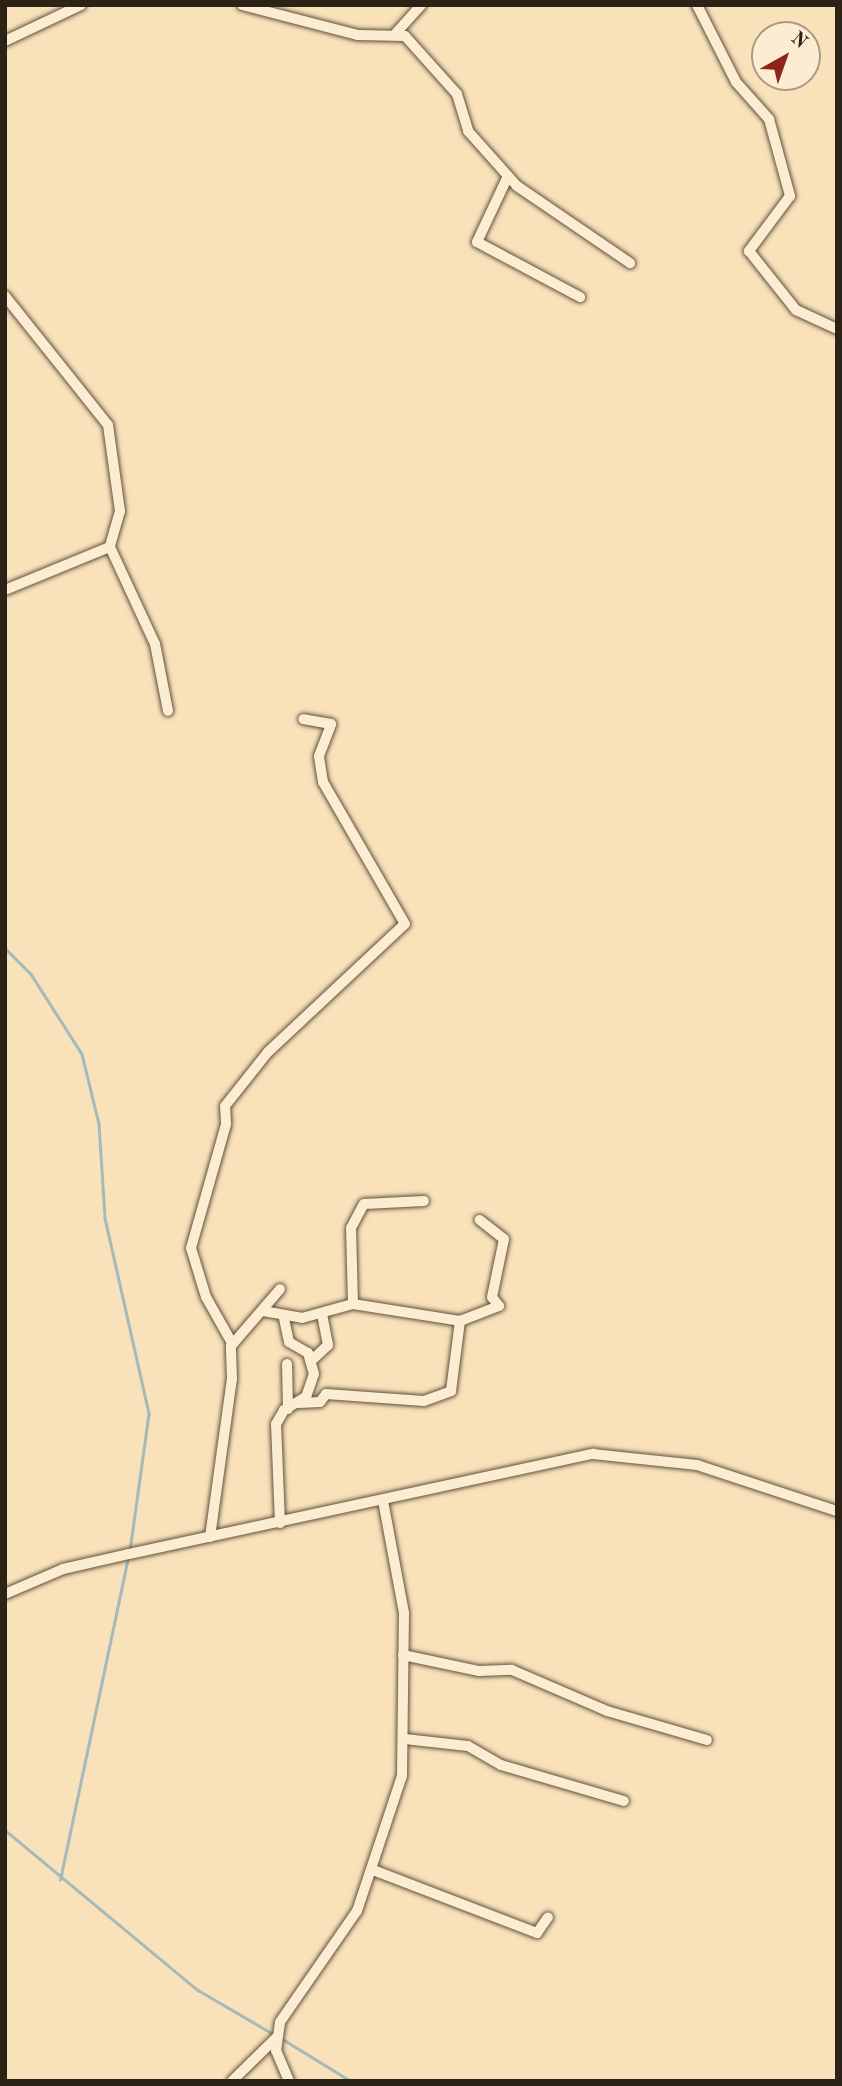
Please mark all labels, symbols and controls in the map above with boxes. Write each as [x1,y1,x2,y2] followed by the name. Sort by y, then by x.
[751,21,821,91] north arrow
[787,29,810,53] text: N

